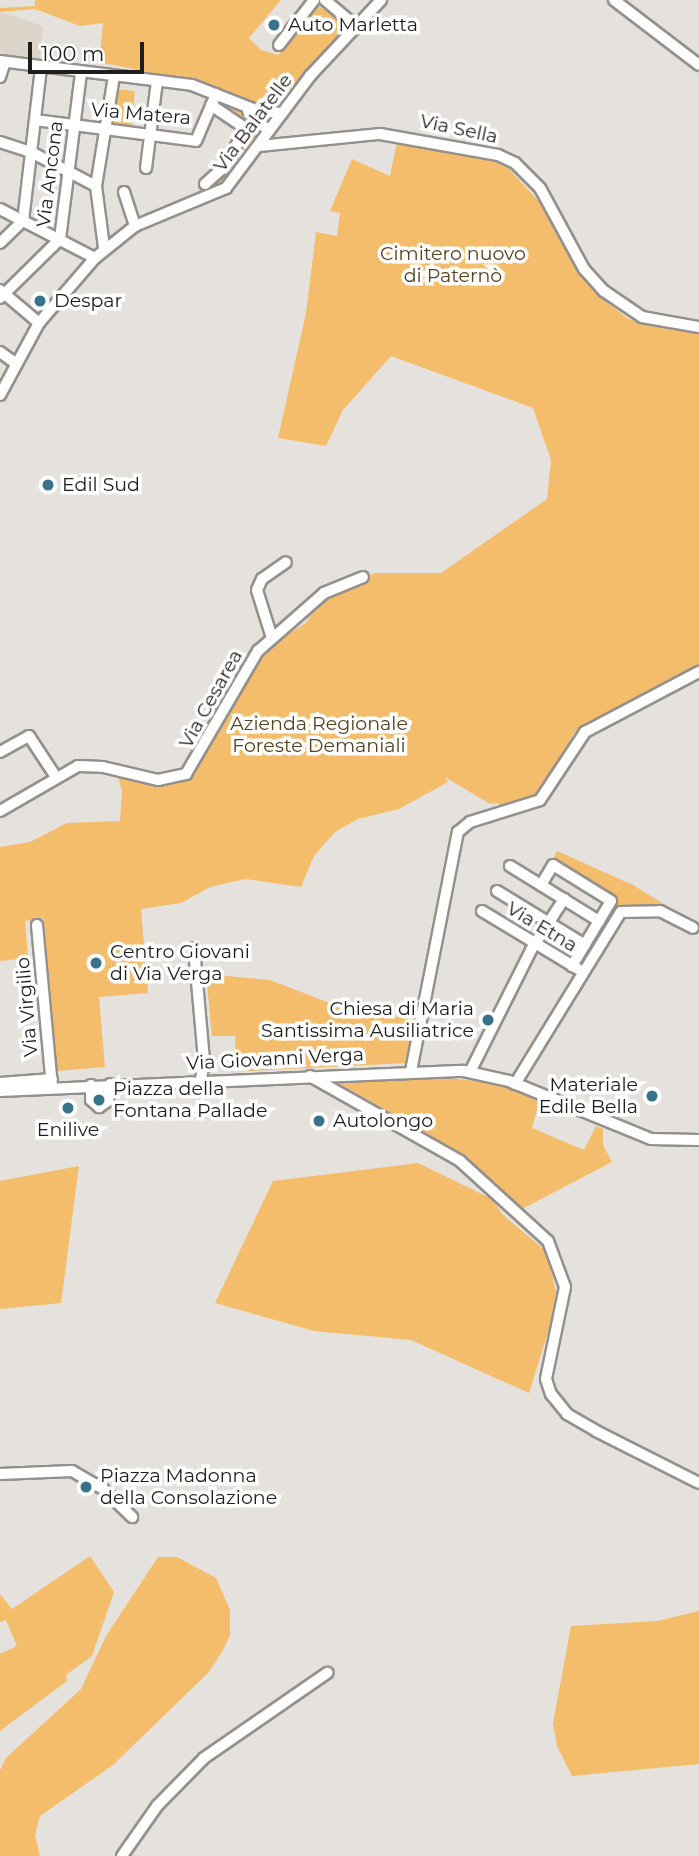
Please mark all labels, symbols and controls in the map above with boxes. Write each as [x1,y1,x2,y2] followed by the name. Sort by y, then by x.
[288,14,418,36] place label: Auto Marletta
[266,17,282,33] marker: Auto Marletta
[32,28,147,72] scale bar
[41,41,104,66] text: 100 m
[209,70,297,176] street label: Via Balatelle
[90,98,192,130] street label: Via Matera
[418,110,500,148] street label: Via Sella
[32,119,68,229] street label: Via Ancona
[380,243,526,287] park label: Cimitero nuovo di Paternò
[54,290,122,312] place label: Despar
[32,293,48,309] marker: Despar
[62,474,140,496] place label: Edil Sud
[40,477,56,493] marker: Edil Sud
[175,646,247,752] street label: Via Cesarea
[230,713,408,757] park label: Azienda Regionale Foreste Demaniali
[503,897,581,957] street label: Via Etna
[110,941,250,985] place label: Centro Giovani di Via Verga
[88,955,104,971] marker: Centro Giovani di Via Verga
[11,956,43,1058] street label: Via Virgilio
[261,998,474,1042] place label: Chiesa di Maria Santissima Ausiliatrice
[480,1012,496,1028] marker: Chiesa di Maria Santissima Ausiliatrice
[186,1043,364,1075] street label: Via Giovanni Verga
[539,1074,638,1118] place label: Materiale Edile Bella
[113,1078,267,1122] place label: Piazza della Fontana Pallade
[644,1088,660,1104] marker: Materiale Edile Bella
[91,1092,107,1108] marker: Piazza della Fontana Pallade
[60,1100,76,1116] marker: Enilive
[333,1110,433,1132] place label: Autolongo
[311,1113,327,1129] marker: Autolongo
[37,1119,99,1141] place label: Enilive
[100,1465,277,1509] place label: Piazza Madonna della Consolazione
[78,1479,94,1495] marker: Piazza Madonna della Consolazione

